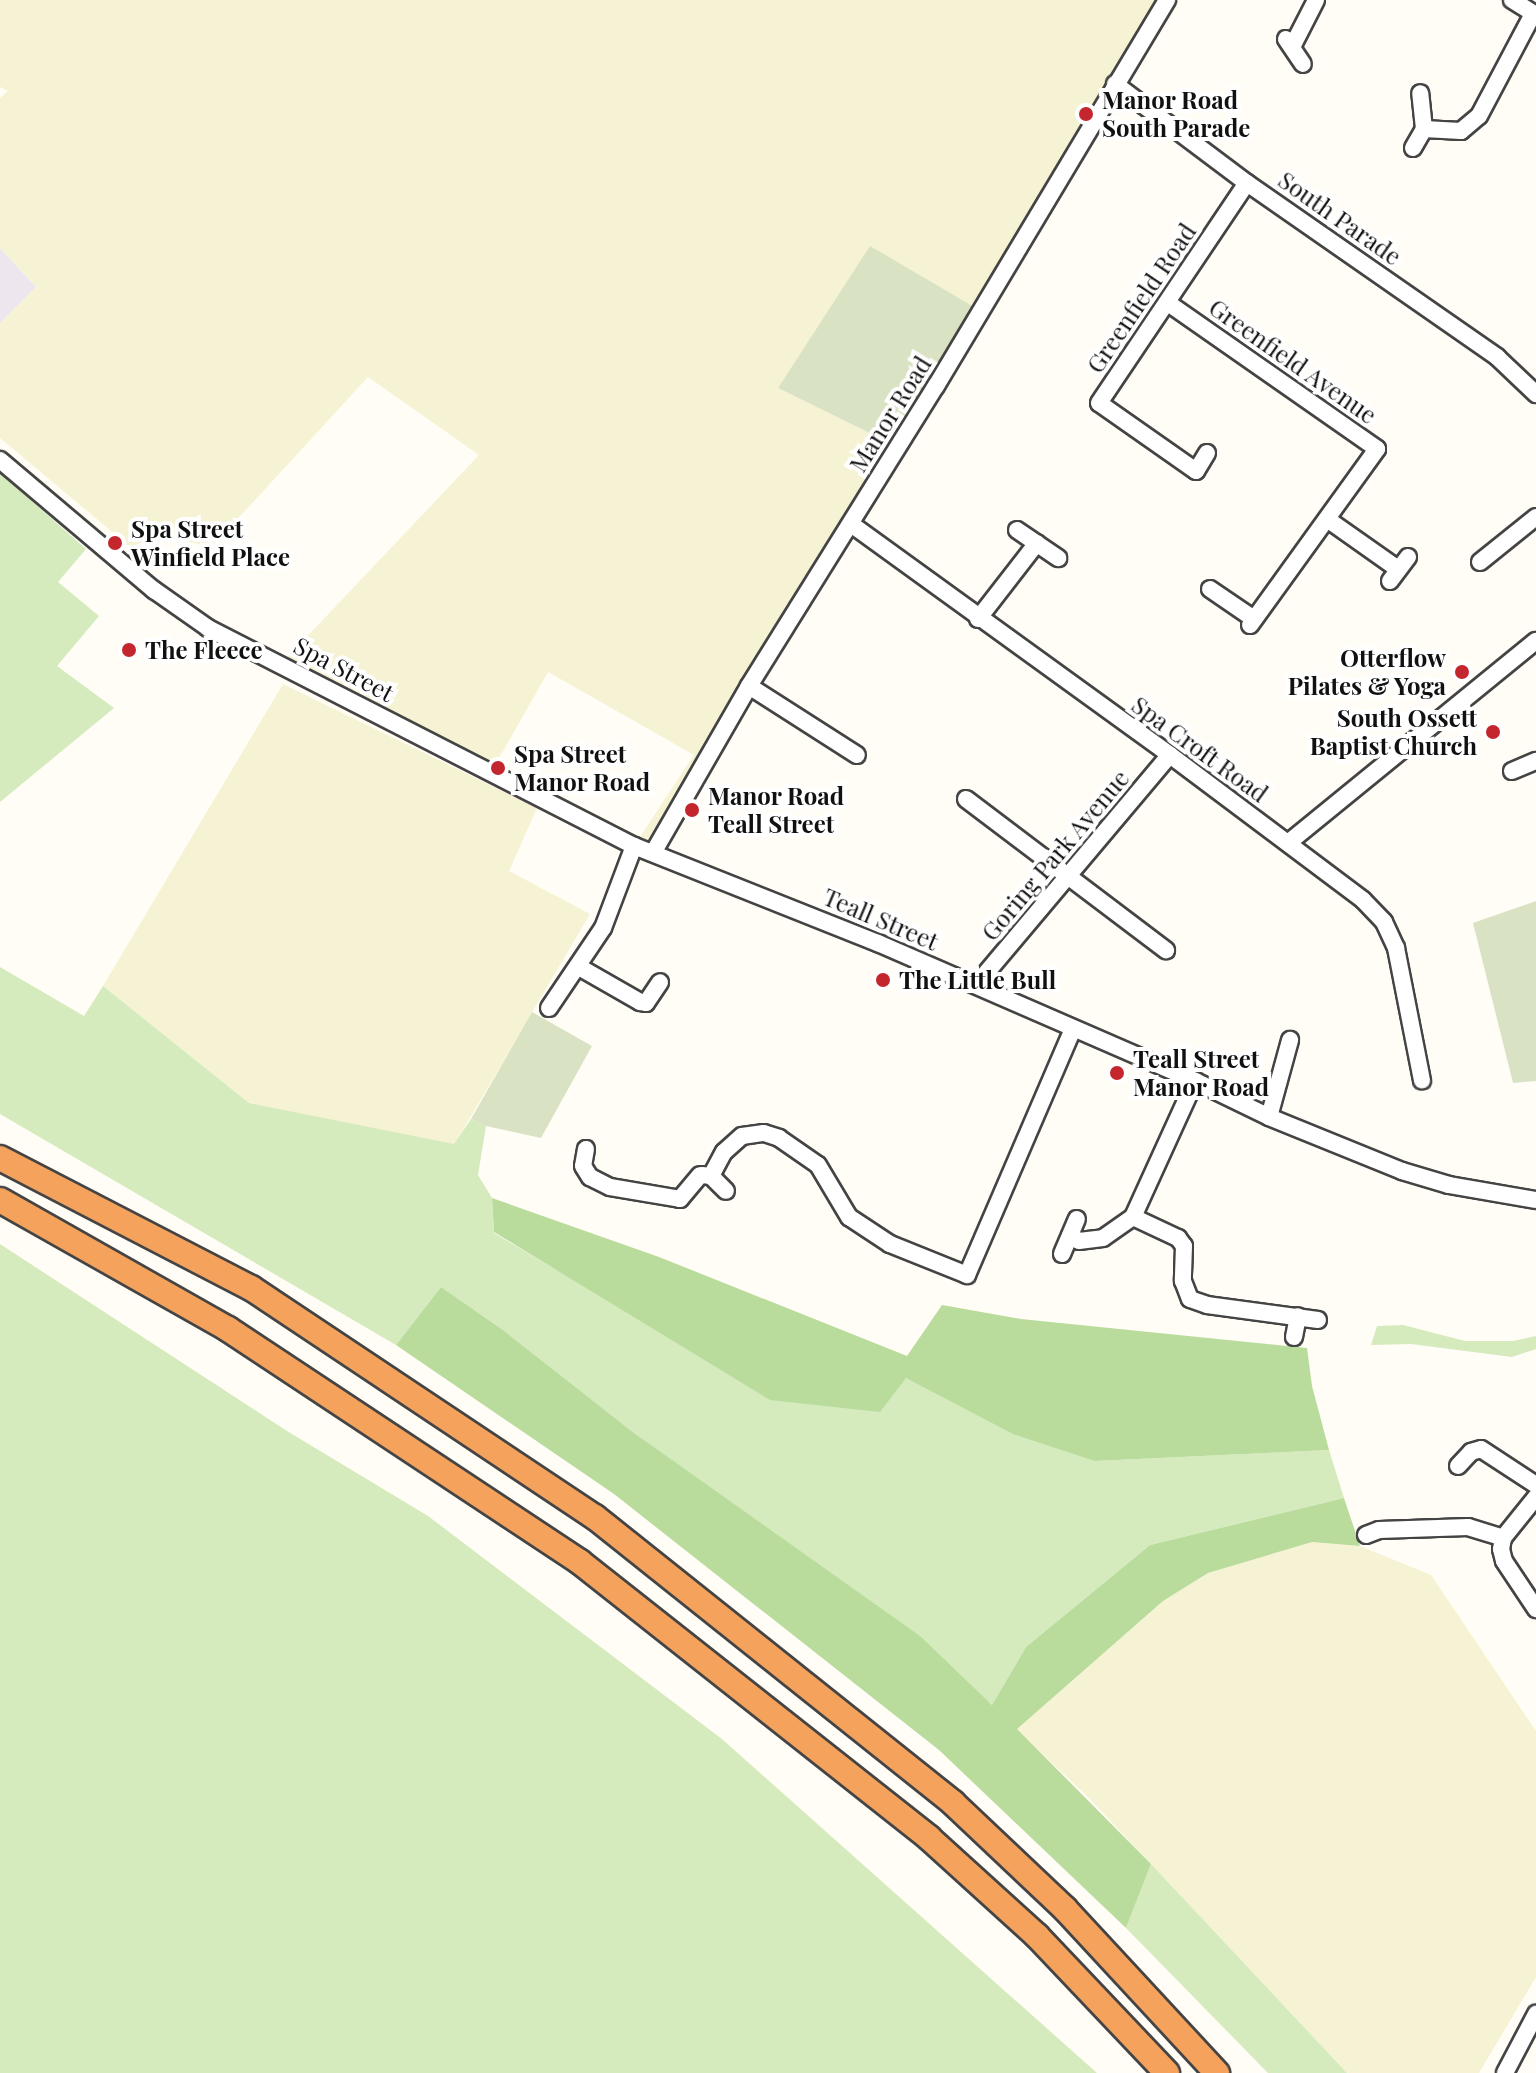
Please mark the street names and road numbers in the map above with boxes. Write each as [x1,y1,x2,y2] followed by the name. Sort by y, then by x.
[1273,165,1407,271] street label: South Parade
[1080,218,1202,378] street label: Greenfield Road
[1203,292,1383,430] street label: Greenfield Avenue
[843,351,937,477] street label: Manor Road
[289,631,399,707] street label: Spa Street
[1126,690,1274,808] street label: Spa Croft Road
[975,763,1135,947] street label: Goring Park Avenue
[819,882,943,956] street label: Teall Street

